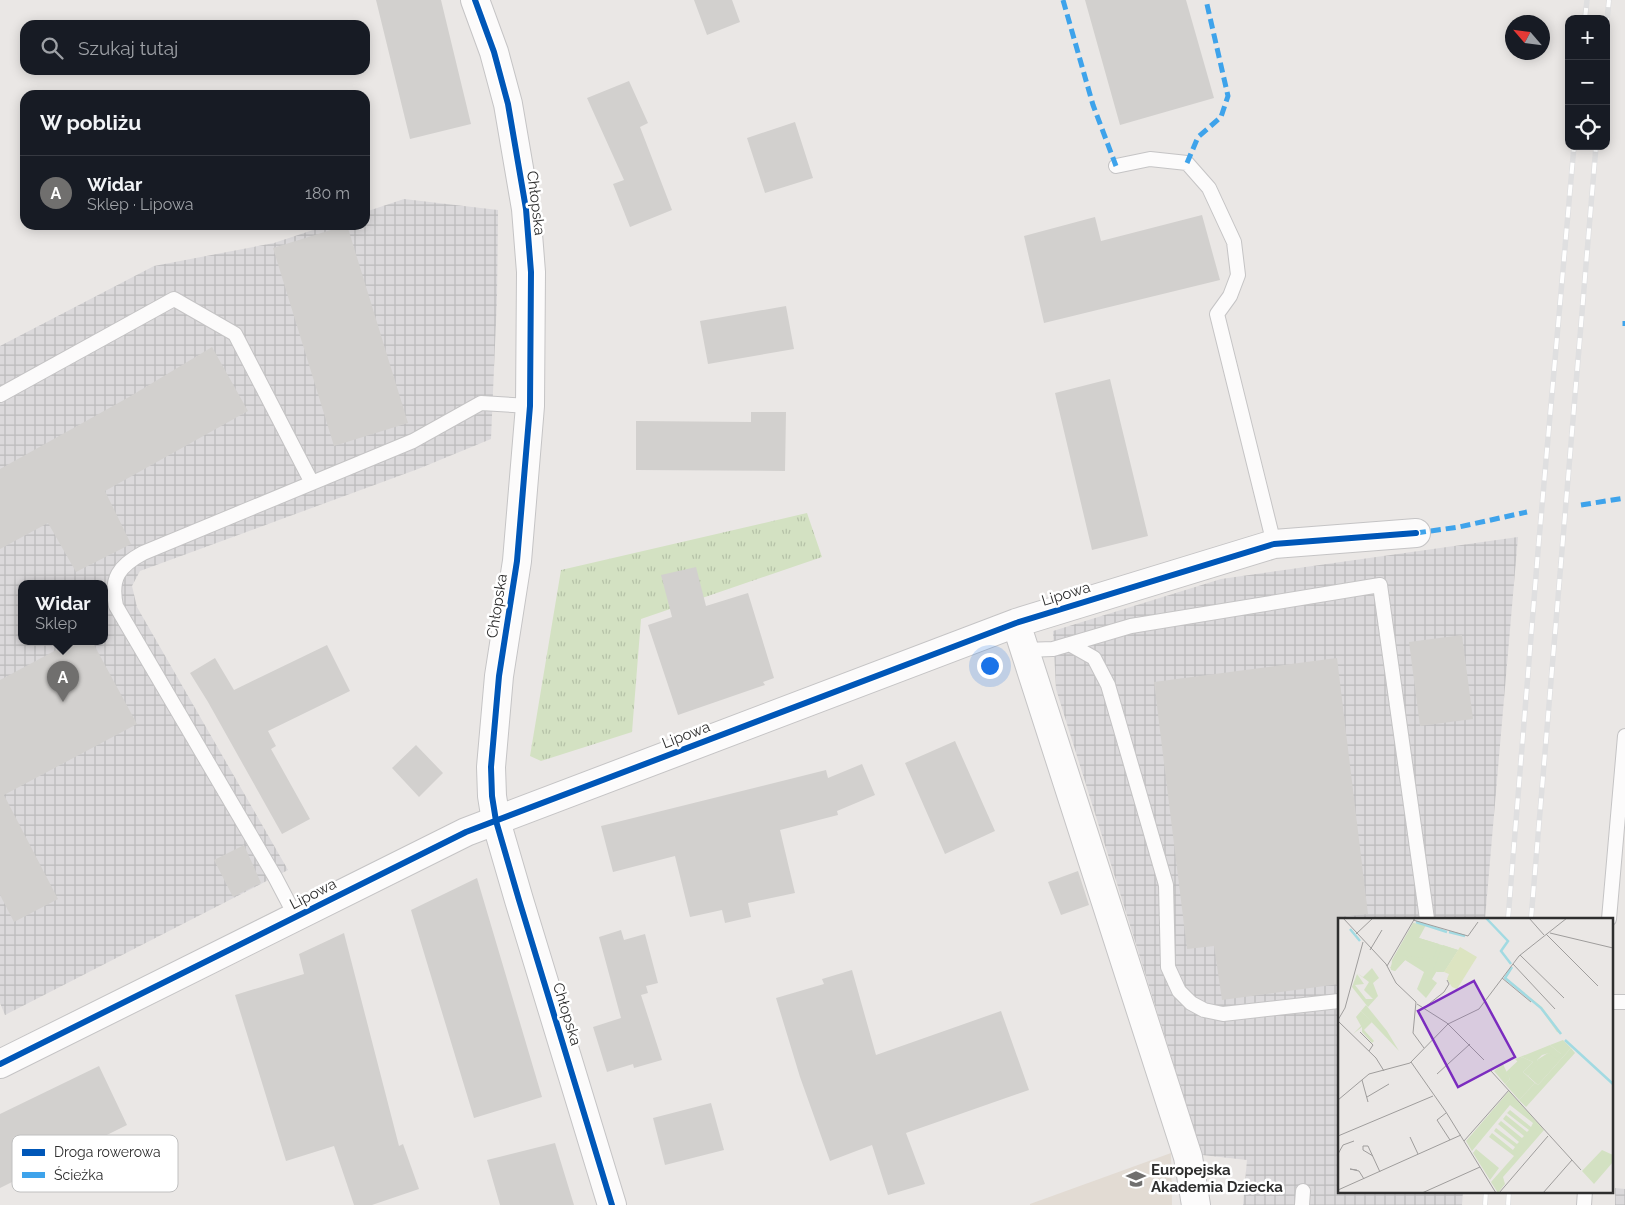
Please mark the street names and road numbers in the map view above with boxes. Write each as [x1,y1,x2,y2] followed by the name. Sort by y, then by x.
[523,170,549,236] street label: Chłopska
[483,573,511,639] street label: Chłopska
[1039,578,1093,610] street label: Lipowa
[659,718,713,752] street label: Lipowa
[287,875,339,913] street label: Lipowa
[549,980,585,1048] street label: Chłopska

